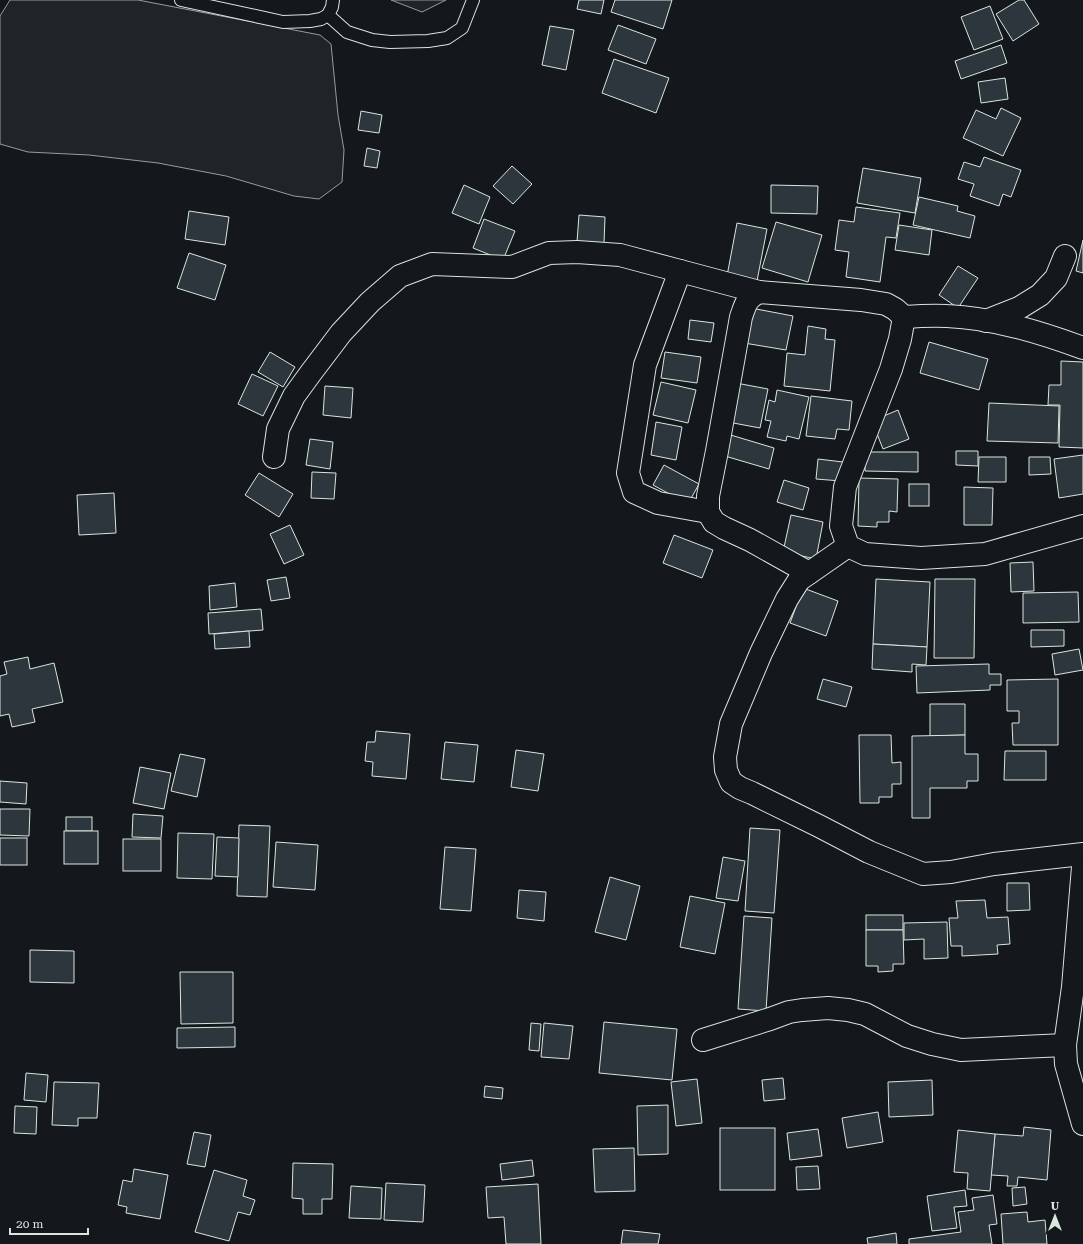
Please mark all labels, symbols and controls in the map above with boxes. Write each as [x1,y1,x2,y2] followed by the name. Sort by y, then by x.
[1035,1196,1075,1236] north arrow
[1051,1200,1060,1213] text: U
[10,1210,88,1236] scale bar
[16,1217,43,1231] text: 20 m

